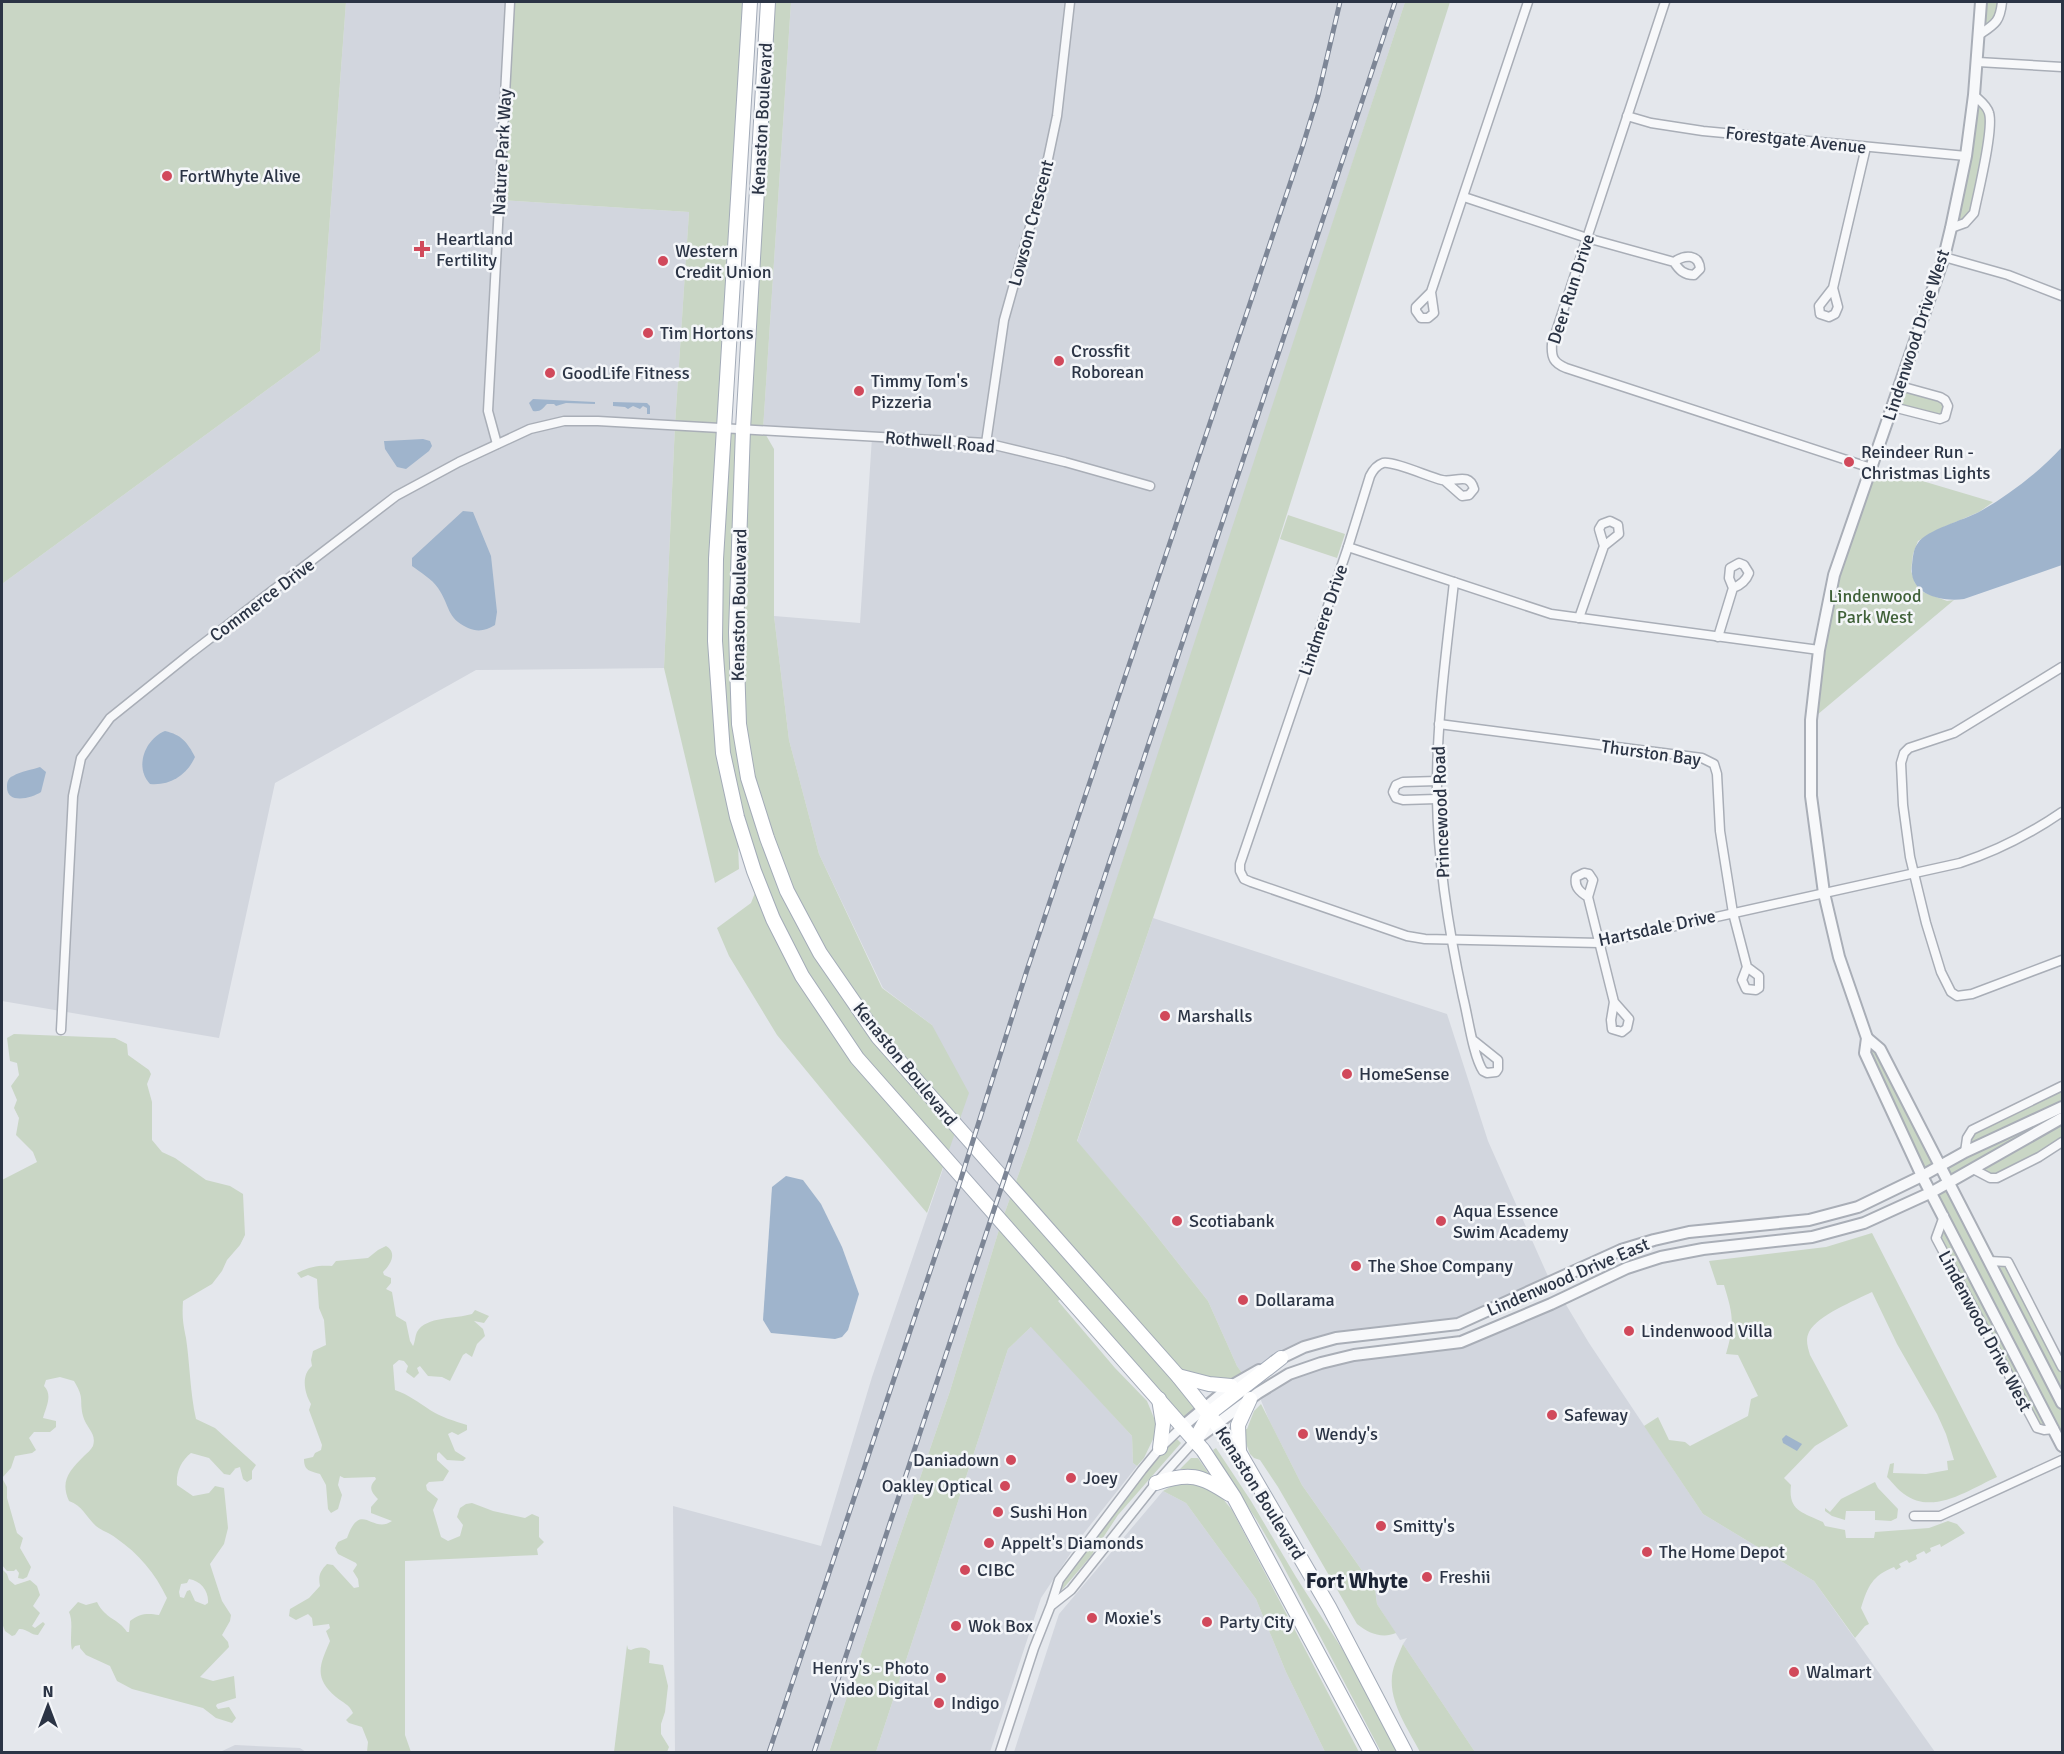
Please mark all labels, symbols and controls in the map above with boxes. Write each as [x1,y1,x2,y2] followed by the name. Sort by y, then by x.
[747,42,777,196] street label: Kenaston Boulevard
[488,87,516,216] street label: Nature Park Way
[1725,122,1867,158] street label: Forestgate Avenue
[1004,158,1058,288] street label: Lowson Crescent
[179,165,301,187] place label: FortWhyte Alive
[160,169,174,183] marker: FortWhyte Alive
[436,228,513,271] place label: Heartland Fertility
[1543,231,1599,347] street label: Deer Run Drive
[413,240,431,258] marker: Heartland Fertility
[675,240,772,283] place label: Western Credit Union
[1878,247,1954,423] street label: Lindenwood Drive West
[656,254,670,268] marker: Western Credit Union
[660,322,754,344] place label: Tim Hortons
[641,326,655,340] marker: Tim Hortons
[1071,340,1144,383] place label: Crossfit Roborean
[1052,354,1066,368] marker: Crossfit Roborean
[562,362,690,384] place label: GoodLife Fitness
[543,366,557,380] marker: GoodLife Fitness
[871,370,968,413] place label: Timmy Tom's Pizzeria
[852,384,866,398] marker: Timmy Tom's Pizzeria
[884,426,996,458] street label: Rothwell Road
[1861,441,1991,484] place label: Reindeer Run - Christmas Lights
[1842,455,1856,469] marker: Reindeer Run - Christmas Lights
[727,528,751,682] street label: Kenaston Boulevard
[205,553,319,647] street label: Commerce Drive
[1294,561,1352,679] street label: Lindmere Drive
[1829,585,1921,628] park label: Lindenwood Park West
[1600,735,1703,771] street label: Thurston Bay
[1428,746,1454,878] street label: Princewood Road
[1596,905,1718,951] street label: Hartsdale Drive
[848,998,962,1130] street label: Kenaston Boulevard
[1177,1005,1252,1027] place label: Marshalls
[1158,1009,1172,1023] marker: Marshalls
[1359,1063,1450,1085] place label: HomeSense
[1340,1067,1354,1081] marker: HomeSense
[1453,1200,1569,1243] place label: Aqua Essence Swim Academy
[1189,1210,1275,1232] place label: Scotiabank
[1170,1214,1184,1228] marker: Scotiabank
[1434,1214,1448,1228] marker: Aqua Essence Swim Academy
[1483,1233,1653,1321] street label: Lindenwood Drive East
[1933,1247,2037,1415] street label: Lindenwood Drive West
[1368,1255,1513,1277] place label: The Shoe Company
[1349,1259,1363,1273] marker: The Shoe Company
[1255,1289,1335,1311] place label: Dollarama
[1236,1293,1250,1307] marker: Dollarama
[1641,1320,1773,1342] place label: Lindenwood Villa
[1622,1324,1636,1338] marker: Lindenwood Villa
[1564,1404,1628,1426] place label: Safeway
[1545,1408,1559,1422] marker: Safeway
[1210,1422,1310,1564] street label: Kenaston Boulevard
[1315,1423,1378,1445] place label: Wendy's
[1296,1427,1310,1441] marker: Wendy's
[913,1449,999,1471] place label: Daniadown
[1004,1453,1018,1467] marker: Daniadown
[1083,1467,1118,1489] place label: Joey
[1064,1471,1078,1485] marker: Joey
[882,1475,993,1497] place label: Oakley Optical
[998,1479,1012,1493] marker: Oakley Optical
[1010,1501,1088,1523] place label: Sushi Hon
[991,1505,1005,1519] marker: Sushi Hon
[1393,1515,1455,1537] place label: Smitty's
[1374,1519,1388,1533] marker: Smitty's
[1001,1532,1144,1554] place label: Appelt's Diamonds
[982,1536,996,1550] marker: Appelt's Diamonds
[1659,1541,1785,1563] place label: The Home Depot
[1640,1545,1654,1559] marker: The Home Depot
[977,1559,1015,1581] place label: CIBC
[958,1563,972,1577] marker: CIBC
[1439,1566,1491,1588] place label: Freshii
[1306,1568,1408,1594] district label: Fort Whyte
[1420,1570,1434,1584] marker: Freshii
[1104,1607,1162,1629] place label: Moxie's
[1085,1611,1099,1625] marker: Moxie's
[1219,1611,1295,1633] place label: Party City
[968,1615,1034,1637] place label: Wok Box
[1200,1615,1214,1629] marker: Party City
[949,1619,963,1633] marker: Wok Box
[812,1657,929,1700] place label: Henry's - Photo Video Digital
[1806,1661,1872,1683] place label: Walmart
[1787,1665,1801,1679] marker: Walmart
[934,1671,948,1685] marker: Henry's - Photo Video Digital
[18,1676,78,1736] north arrow
[42,1682,54,1702] text: N
[951,1692,999,1714] place label: Indigo
[932,1696,946,1710] marker: Indigo

